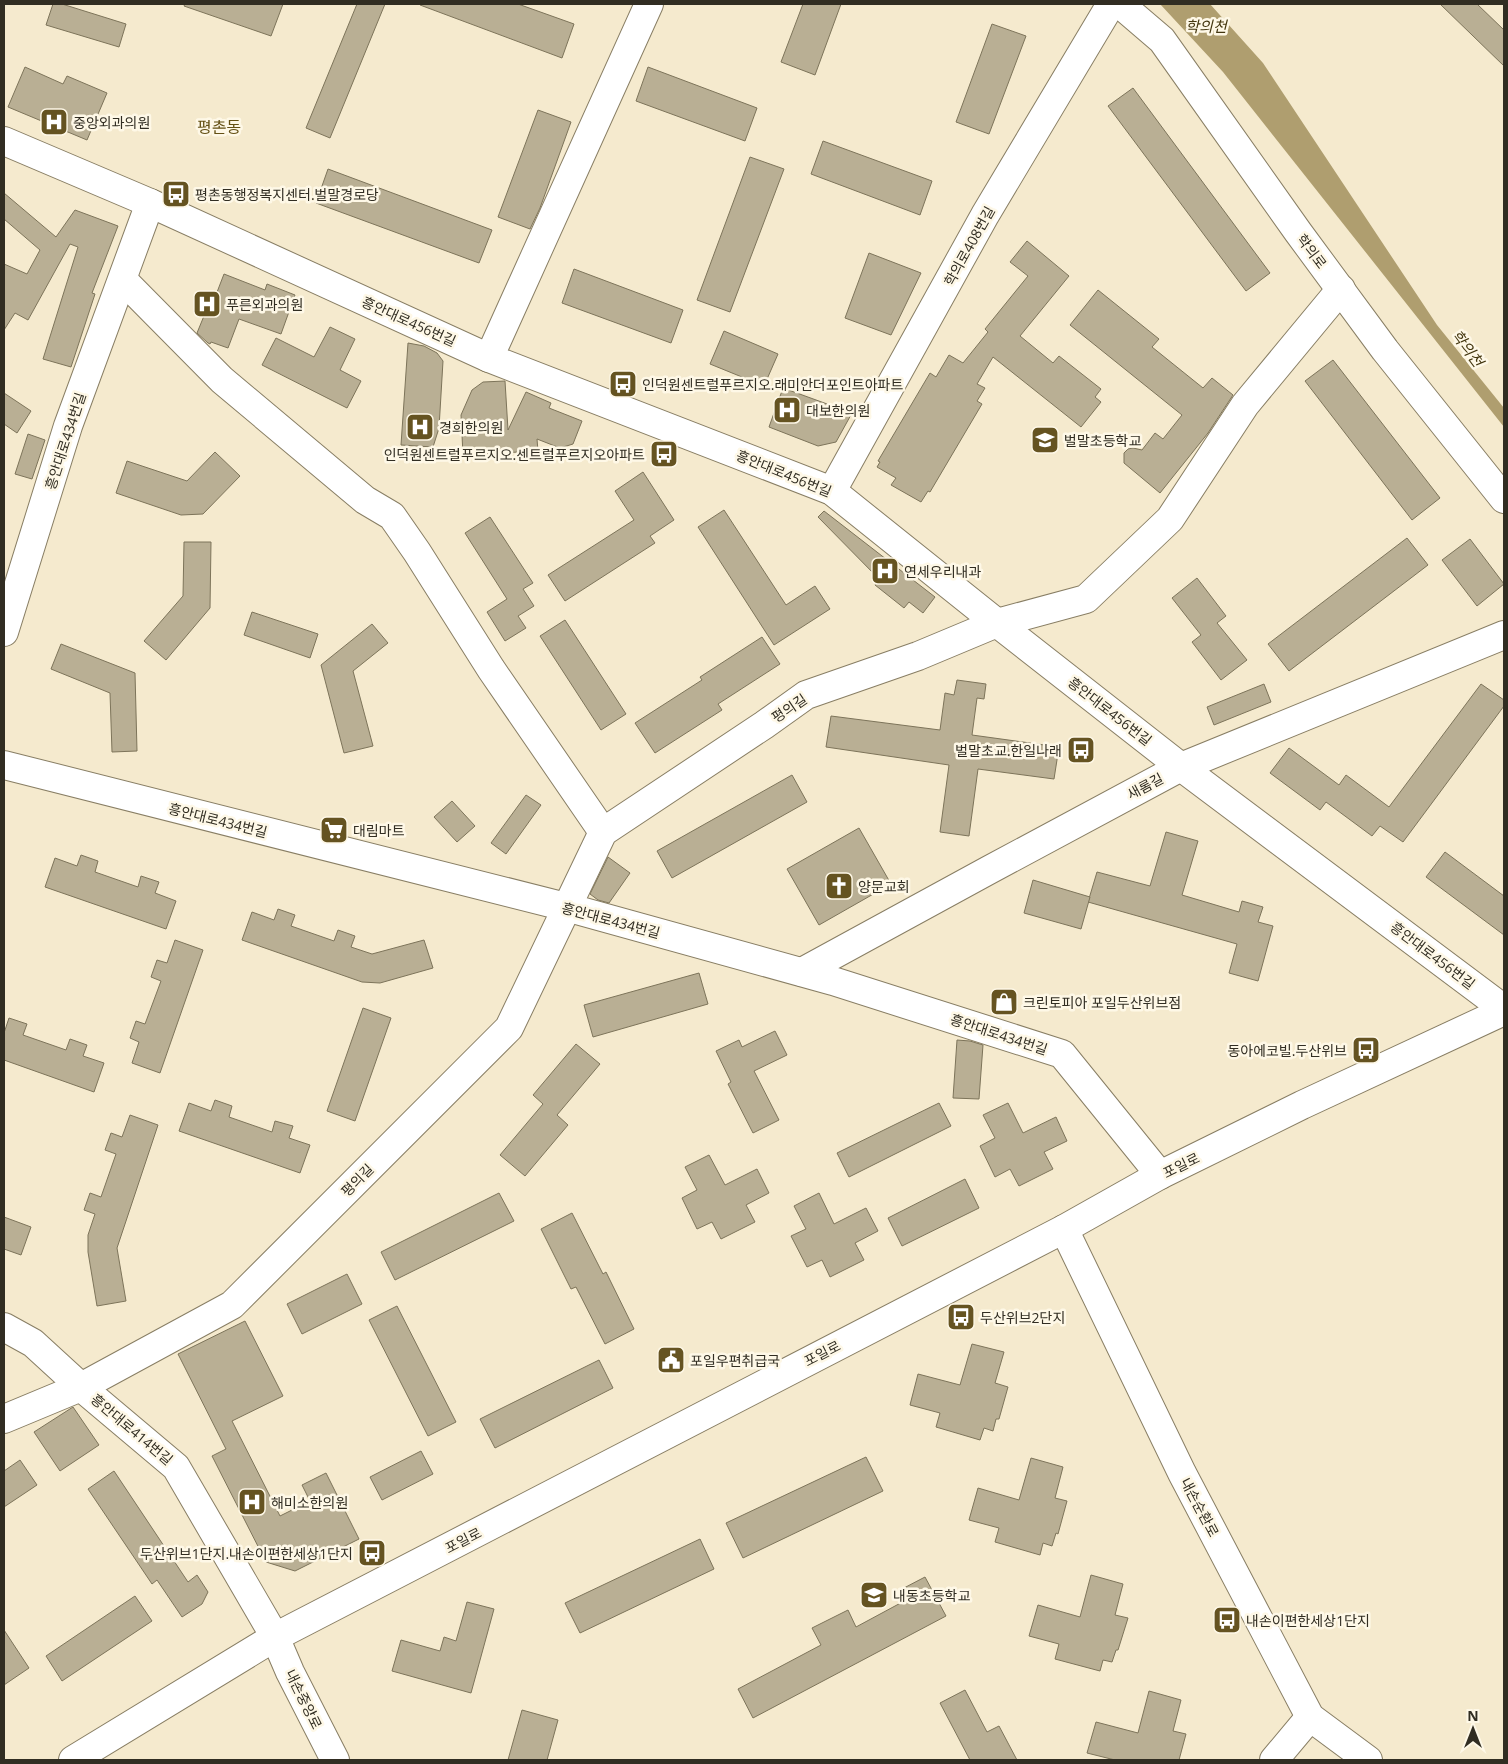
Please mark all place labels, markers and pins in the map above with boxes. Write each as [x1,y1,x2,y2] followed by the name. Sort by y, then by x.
[39,107,69,137] hospital icon: 중앙외과의원
[73,113,150,132] place label: 중앙외과의원
[161,179,191,209] bus stop icon: 평촌동행정복지센터.벌말경로당
[195,185,379,204] place label: 평촌동행정복지센터.벌말경로당
[192,289,222,319] hospital icon: 푸른외과의원
[226,295,303,314] place label: 푸른외과의원
[608,369,638,399] bus stop icon: 인덕원센트럴푸르지오.래미안더포인트아파트
[642,375,903,394] place label: 인덕원센트럴푸르지오.래미안더포인트아파트
[772,395,802,425] hospital icon: 대보한의원
[806,401,870,420] place label: 대보한의원
[405,412,435,442] hospital icon: 경희한의원
[439,418,503,437] place label: 경희한의원
[1030,425,1060,455] school or university icon: 벌말초등학교
[1064,431,1141,450] place label: 벌말초등학교
[649,439,679,469] bus stop icon: 인덕원센트럴푸르지오.센트럴푸르지오아파트
[384,445,645,464] place label: 인덕원센트럴푸르지오.센트럴푸르지오아파트
[870,556,900,586] hospital icon: 연세우리내과
[904,562,981,581] place label: 연세우리내과
[1066,735,1096,765] bus stop icon: 벌말초교.한일나래
[955,741,1062,760] place label: 벌말초교.한일나래
[319,815,349,845] supermarket icon: 대림마트
[353,821,405,840] place label: 대림마트
[824,871,854,901] church icon: 양문교회
[858,877,910,896] place label: 양문교회
[989,987,1019,1017] shop icon: 크린토피아 포일두산위브점
[1023,993,1181,1012] place label: 크린토피아 포일두산위브점
[1351,1035,1381,1065] bus stop icon: 동아에코빌.두산위브
[1227,1041,1347,1060] place label: 동아에코빌.두산위브
[946,1302,976,1332] bus stop icon: 두산위브2단지
[980,1308,1065,1327] place label: 두산위브2단지
[656,1345,686,1375] public building icon: 포일우편취급국
[690,1351,780,1370] place label: 포일우편취급국
[237,1487,267,1517] hospital icon: 해미소한의원
[271,1493,348,1512] place label: 해미소한의원
[357,1538,387,1568] bus stop icon: 두산위브1단지.내손이편한세상1단지
[140,1544,353,1563] place label: 두산위브1단지.내손이편한세상1단지
[859,1580,889,1610] school or university icon: 내동초등학교
[893,1586,970,1605] place label: 내동초등학교
[1212,1605,1242,1635] bus stop icon: 내손이편한세상1단지
[1246,1611,1370,1630] place label: 내손이편한세상1단지

